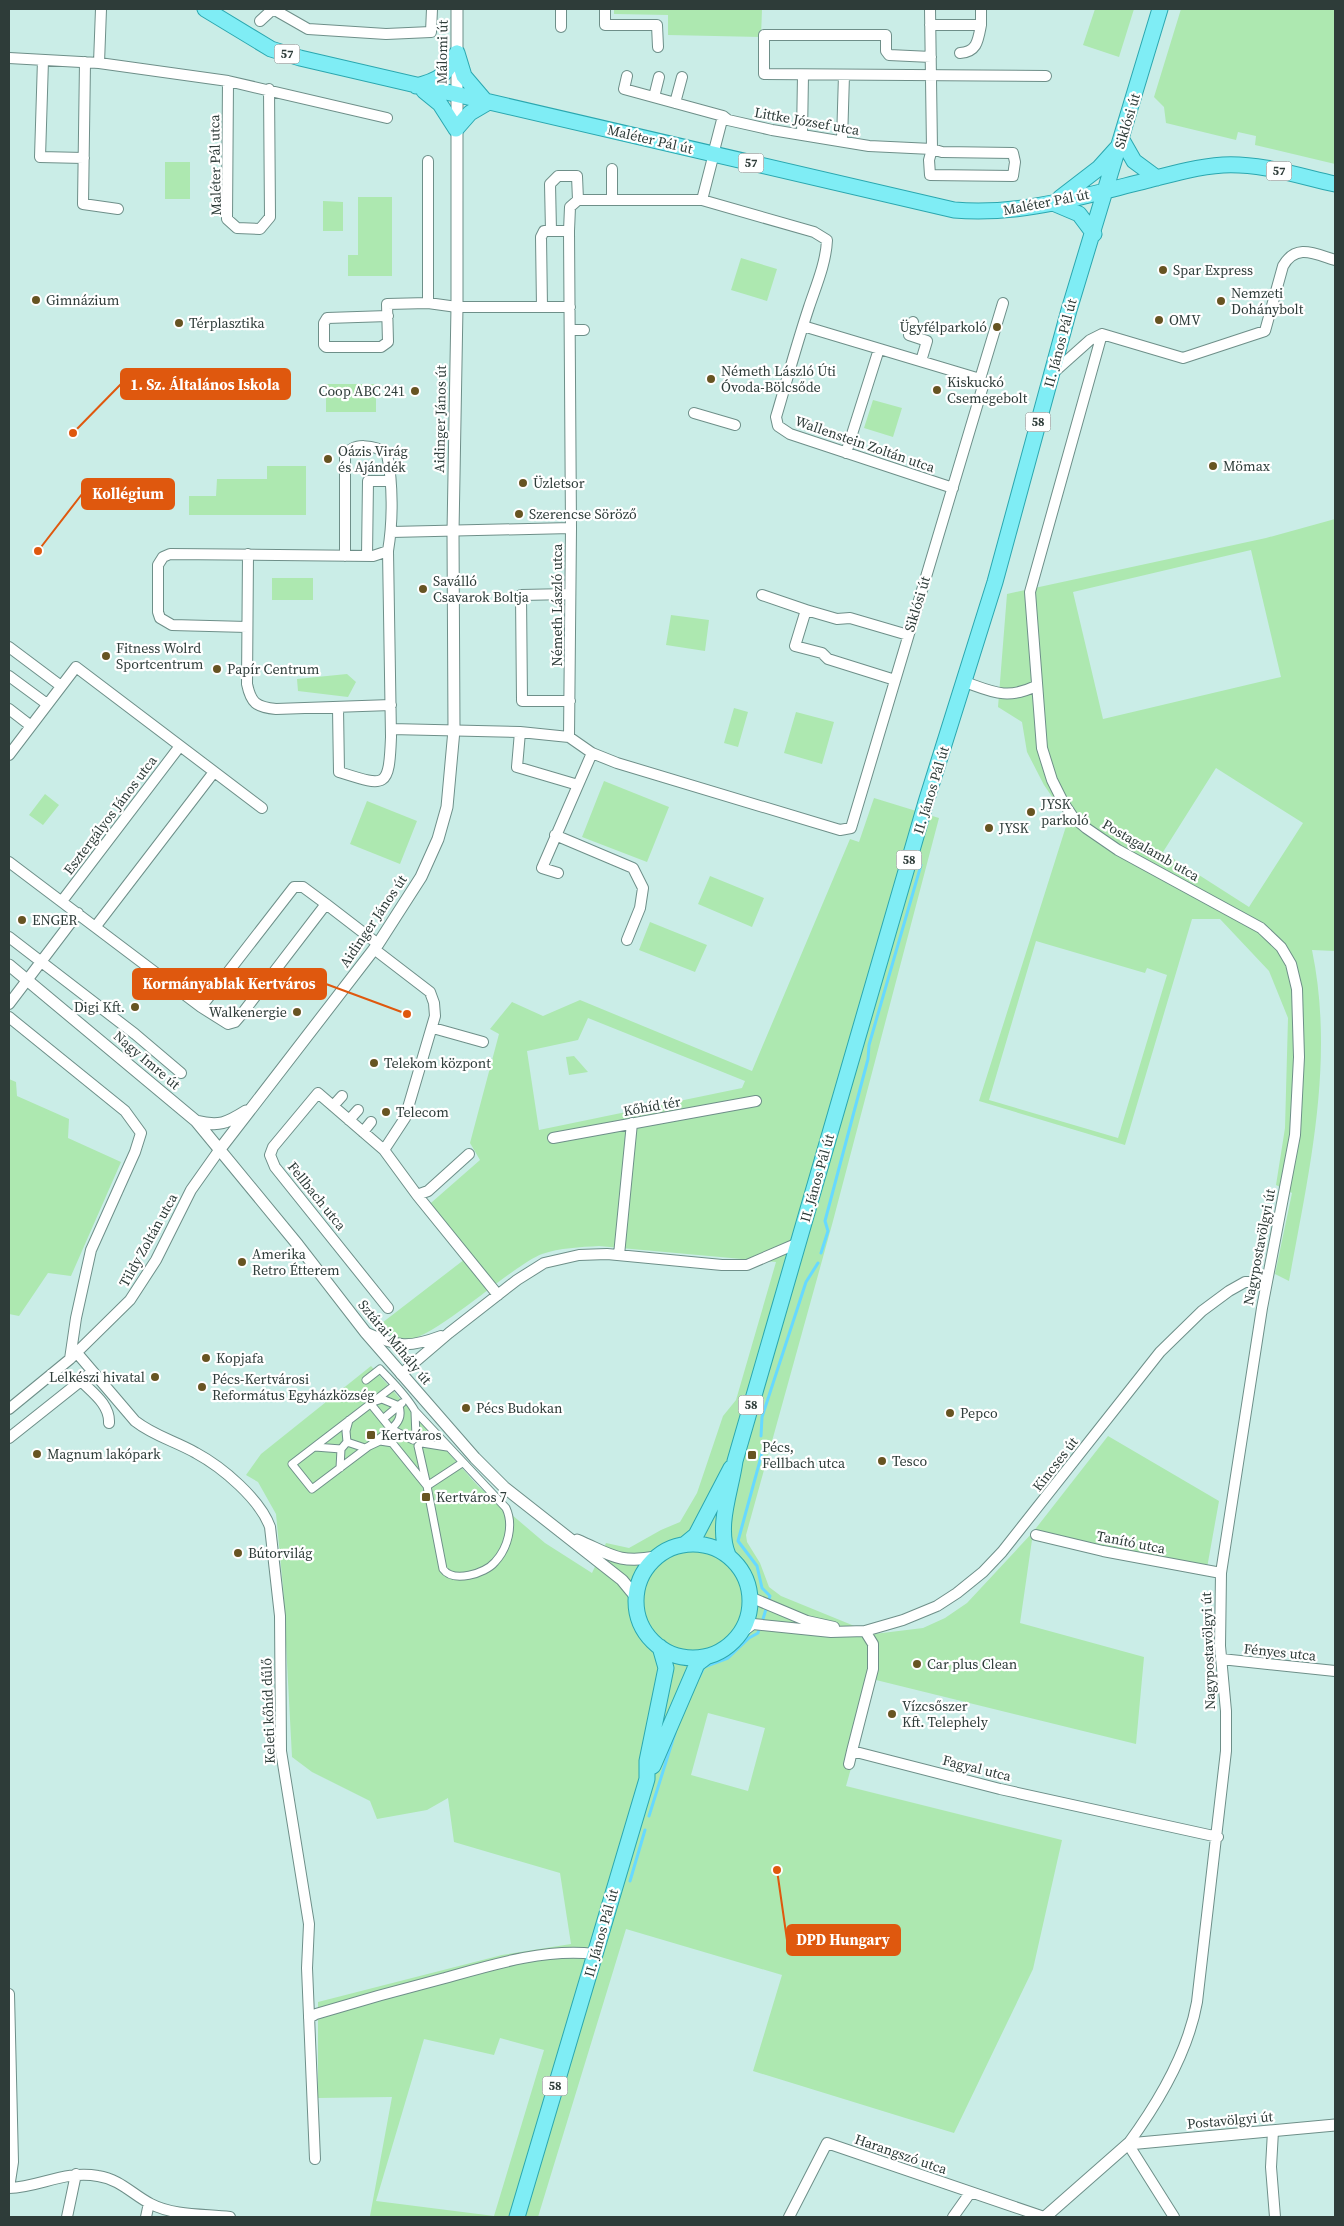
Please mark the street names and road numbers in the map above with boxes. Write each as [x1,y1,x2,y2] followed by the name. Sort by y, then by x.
[431,19,453,84] street label: Málomi út
[274,44,300,64] road number: 57
[1109,90,1145,151] street label: Siklósi út
[753,102,862,140] street label: Littke József utca
[204,113,226,216] street label: Maléter Pál utca
[605,119,695,159] street label: Maléter Pál út
[738,154,764,172] road number: 57
[1266,162,1292,180] road number: 57
[1001,184,1091,220] street label: Maléter Pál út
[1039,296,1082,389] street label: II. János Pál út
[429,365,451,473] street label: Aidinger János út
[792,411,938,478] street label: Wallenstein Zoltán utca
[1026,412,1050,432] road number: 58
[547,543,567,666] street label: Németh László utca
[899,573,935,634] street label: Siklósi út
[908,743,954,836] street label: II. János Pál út
[59,751,162,879] street label: Esztergályos János utca
[1099,814,1204,886] street label: Postagalamb utca
[896,850,922,870] road number: 58
[335,870,412,971] street label: Aidinger János út
[109,1026,185,1094] street label: Nagy Imre út
[622,1091,682,1121] street label: Kőhíd tér
[795,1131,839,1224] street label: II. János Pál út
[283,1157,351,1235] street label: Fellbach utca
[1238,1187,1280,1307] street label: Nagypostavölgyi út
[114,1189,182,1291] street label: Tildy Zoltán utca
[354,1295,437,1389] street label: Sztárai Mihály út
[738,1396,764,1414] road number: 58
[1027,1432,1083,1495] street label: Kincses út
[1095,1526,1168,1559] street label: Tanító utca
[1196,1591,1220,1710] street label: Nagypostavölgyi út
[1243,1638,1318,1666] street label: Fényes utca
[256,1657,280,1764] street label: Keleti kőhíd dűlő
[941,1750,1014,1786] street label: Fagyal utca
[579,1886,623,1979] street label: II. János Pál út
[542,2076,568,2096] road number: 58
[1186,2106,1274,2134] street label: Postavölgyi út
[852,2129,951,2179] street label: Harangszó utca

